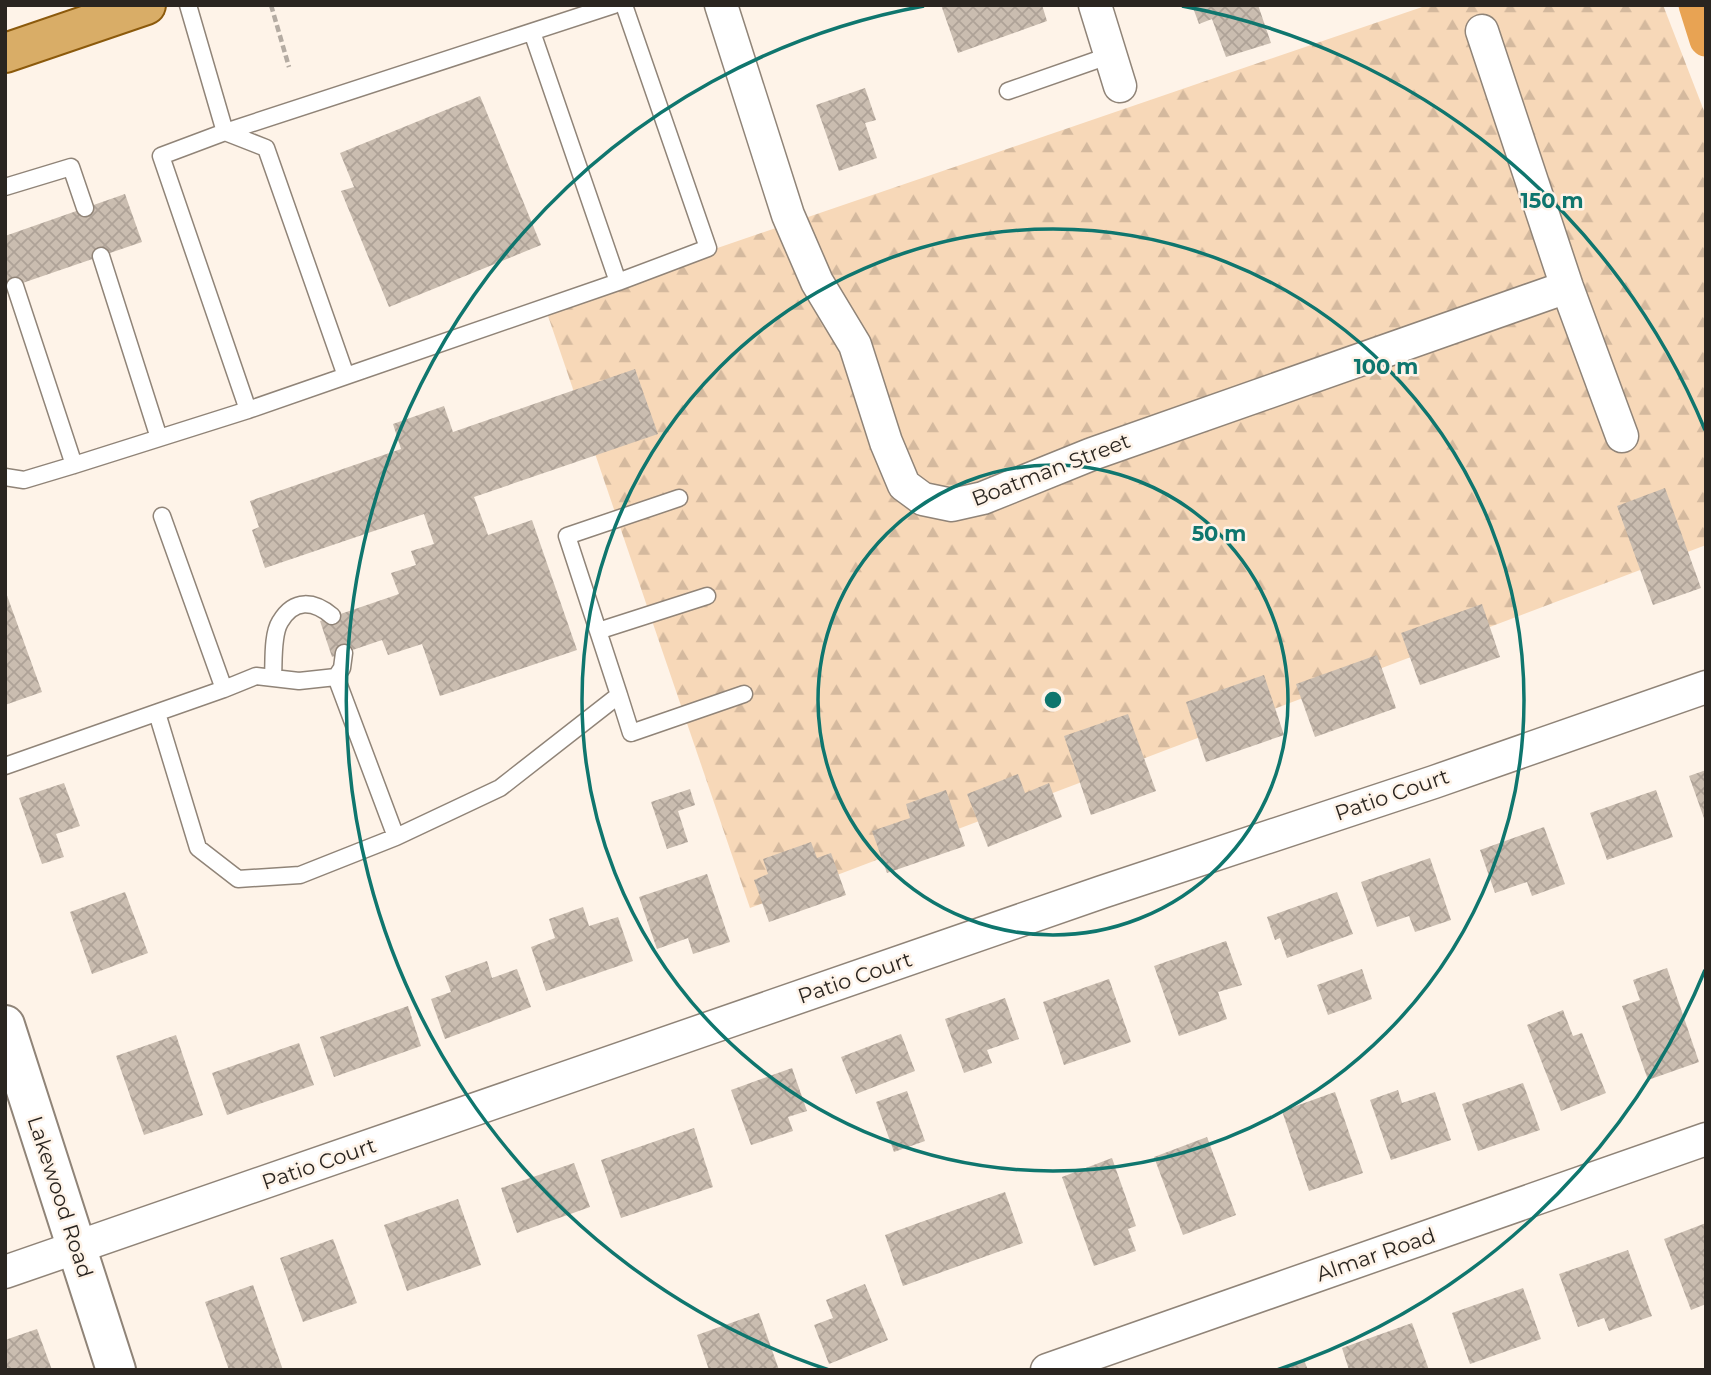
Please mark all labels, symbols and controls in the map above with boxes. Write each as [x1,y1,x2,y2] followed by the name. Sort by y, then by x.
[1521,188,1583,213] text: 150 m
[1354,354,1418,379] text: 100 m
[968,428,1134,511] street label: Boatman Street
[1192,521,1246,546] text: 50 m
[1041,688,1065,712] centre of rings
[1332,763,1452,826] street label: Patio Court
[795,946,915,1009] street label: Patio Court
[23,1113,98,1281] street label: Lakewood Road
[259,1132,379,1195] street label: Patio Court
[1313,1222,1439,1287] street label: Almar Road

